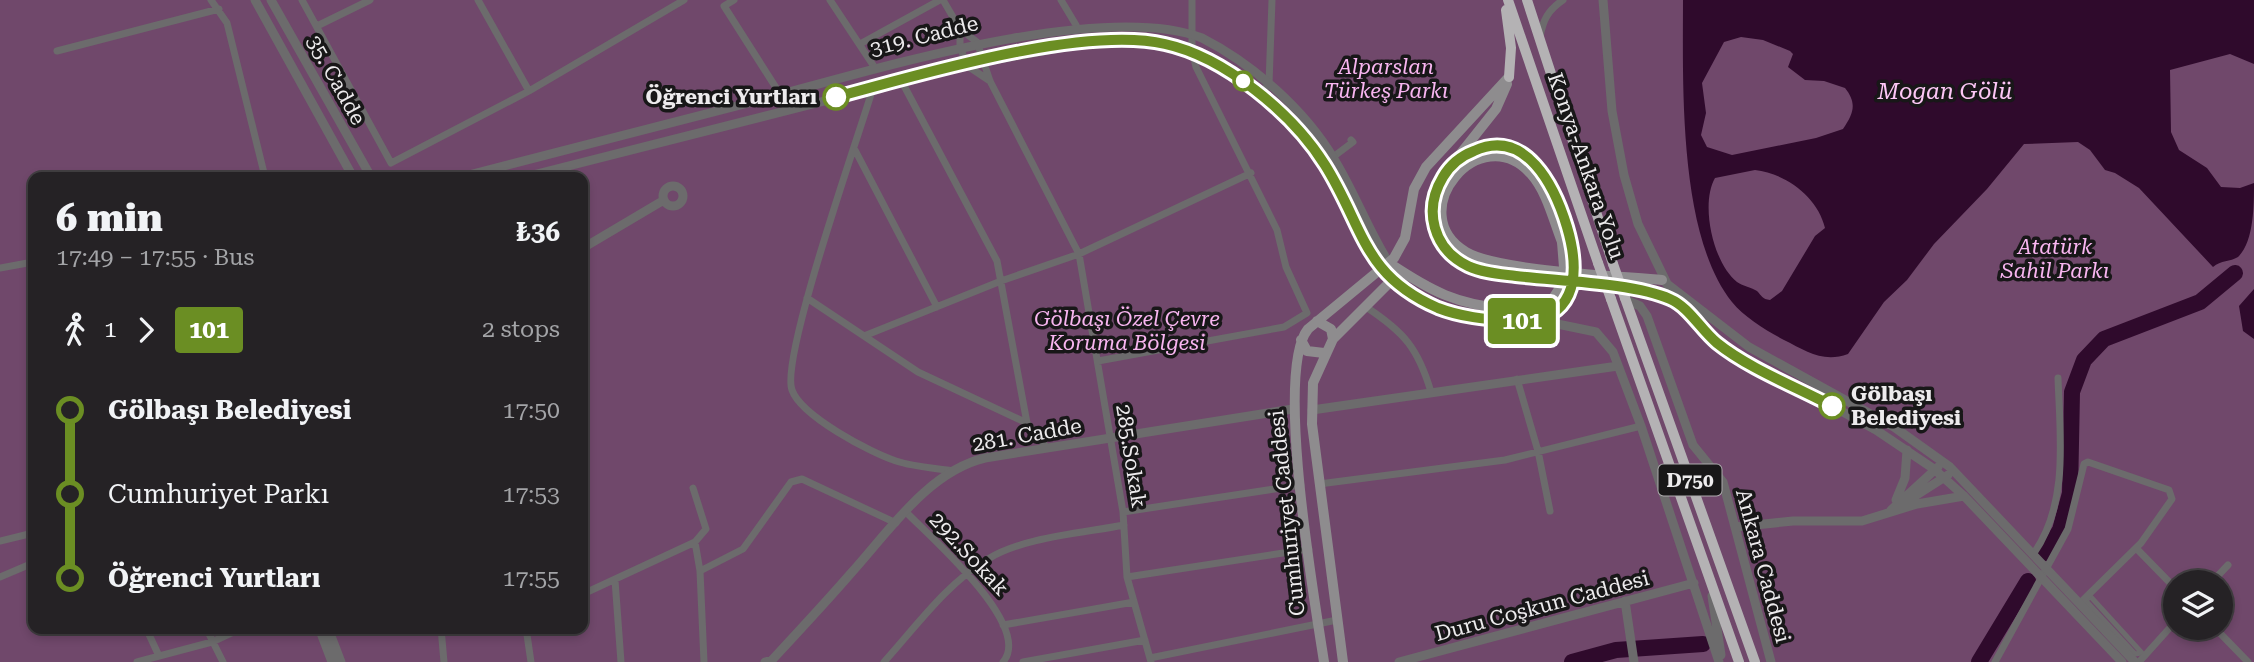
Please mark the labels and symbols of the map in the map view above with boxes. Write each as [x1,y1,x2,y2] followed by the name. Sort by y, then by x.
[867,11,981,61] street label: 319. Cadde
[302,31,370,129] street label: 35. Cadde
[1324,55,1448,103] park label: Alparslan Türkeş Parkı
[1543,70,1629,262] street label: Konya-Ankara Yolu
[1233,71,1253,91] unlabelled marker
[1877,78,2012,105] water label: Mogan Gölü
[646,84,817,109] place label: Öğrenci Yurtları
[823,84,849,110] marker: Öğrenci Yurtları
[2000,235,2109,283] park label: Atatürk Sahil Parkı
[1482,298,1562,344] line badge: 101
[1034,306,1220,355] park label: Gölbaşı Özel Çevre Koruma Bölgesi
[1851,382,1961,430] place label: Gölbaşı Belediyesi
[1819,393,1845,419] marker: Gölbaşı Belediyesi
[1111,403,1151,509] street label: 285.Sokak
[1264,409,1310,617] street label: Cumhuriyet Caddesi
[970,414,1084,456] street label: 281. Cadde
[1658,464,1722,495] road number: D750
[1731,486,1795,646] street label: Ankara Caddesi
[925,508,1013,600] street label: 292.Sokak
[1432,566,1652,646] street label: Duru Coşkun Caddesi

